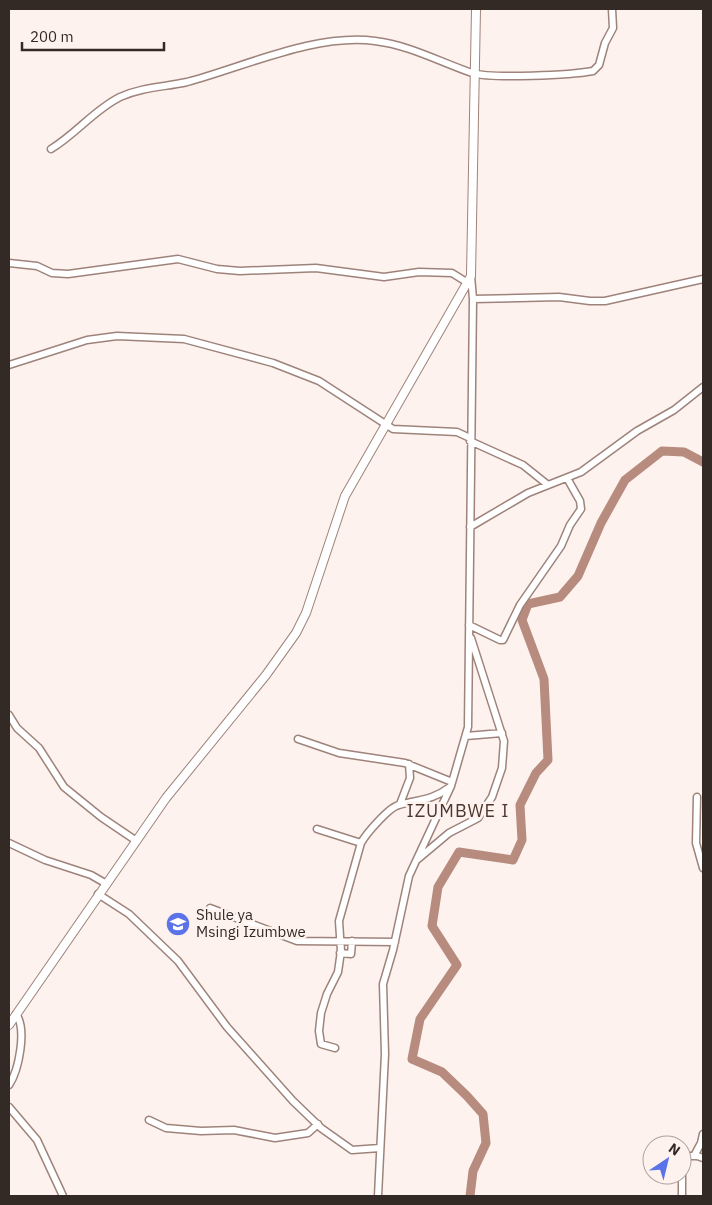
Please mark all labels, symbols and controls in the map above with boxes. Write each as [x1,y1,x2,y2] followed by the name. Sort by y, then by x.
[22,20,165,52] scale bar
[30,27,74,46] text: 200 m
[406,799,510,822] district label: IZUMBWE I
[196,905,306,941] place label: Shule ya Msingi Izumbwe
[165,911,191,937] school or university icon: Shule ya Msingi Izumbwe
[642,1135,692,1185] north arrow
[665,1139,684,1160] text: N

